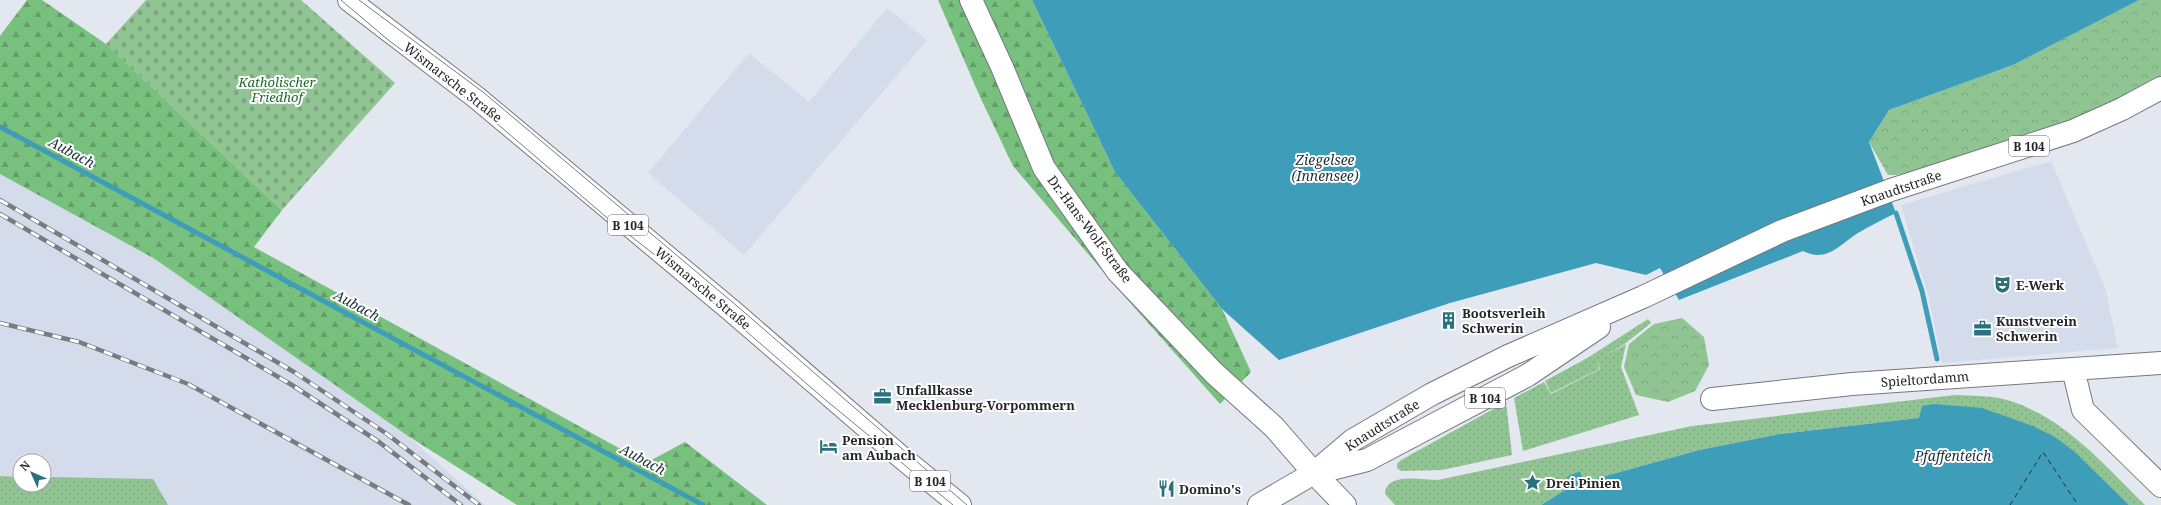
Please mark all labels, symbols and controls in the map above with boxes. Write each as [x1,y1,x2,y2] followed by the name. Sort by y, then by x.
[400,38,506,126] street label: Wismarsche Straße
[237,73,317,106] park label: Katholischer Friedhof
[45,132,99,172] water label: Aubach
[2009,136,2049,156] road number: B 104
[1291,150,1359,185] water label: Ziegelsee (Innensee)
[1858,166,1944,210] street label: Knaudtstraße
[1044,171,1136,287] street label: Dr.-Hans-Wolf-Straße
[608,215,648,235] road number: B 104
[651,242,755,334] street label: Wismarsche Straße
[1993,275,2013,295] theatre icon: E-Werk
[2016,276,2065,294] place label: E-Werk
[330,285,384,325] water label: Aubach
[1462,304,1546,337] place label: Bootsverleih Schwerin
[1439,310,1459,330] building icon: Bootsverleih Schwerin
[1996,312,2077,345] place label: Kunstverein Schwerin
[1973,318,1993,338] office icon: Kunstverein Schwerin
[1880,367,1970,391] street label: Spieltordamm
[896,381,1075,414] place label: Unfallkasse Mecklenburg-Vorpommern
[873,387,893,407] office icon: Unfallkasse Mecklenburg-Vorpommern
[1465,388,1505,408] road number: B 104
[1341,395,1423,455] street label: Knaudtstraße
[842,431,916,464] place label: Pension am Aubach
[819,437,839,457] hotel icon: Pension am Aubach
[616,439,670,479] water label: Aubach
[1914,446,1992,465] water label: Pfaffenteich
[12,453,52,493] north arrow
[16,457,33,474] text: N
[910,471,950,491] road number: B 104
[1523,473,1543,493] place icon: Drei Pinien
[1546,474,1621,492] place label: Drei Pinien
[1156,479,1176,499] restaurant icon: Domino's
[1179,480,1241,498] place label: Domino's

